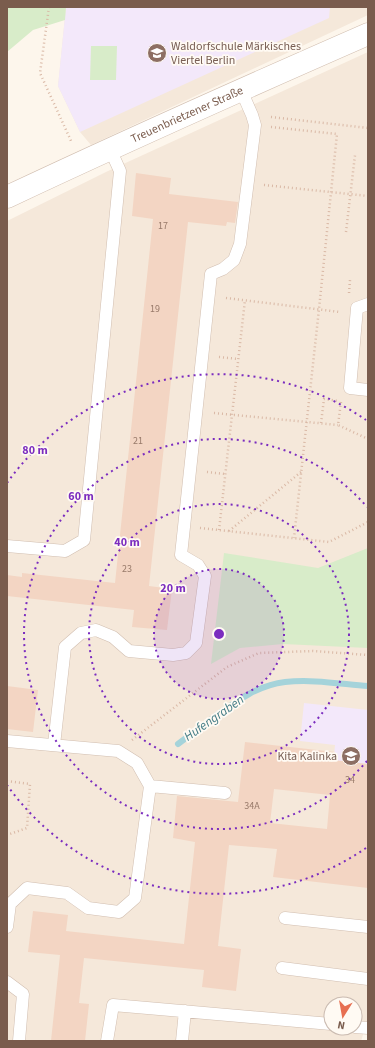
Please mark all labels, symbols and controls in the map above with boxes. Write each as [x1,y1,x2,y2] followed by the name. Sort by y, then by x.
[171,38,301,69] place label: Waldorfschule Märkisches Viertel Berlin
[146,42,168,64] school or university icon: Waldorfschule Märkisches Viertel Berlin
[128,82,246,147] street label: Treuenbrietzener Straße
[158,219,168,233] house number: 17
[150,302,160,316] house number: 19
[133,434,143,448] house number: 21
[22,442,48,459] text: 80 m
[68,488,94,505] text: 60 m
[114,534,140,551] text: 40 m
[122,562,132,576] house number: 23
[160,580,186,597] text: 20 m
[212,627,226,641] centre of rings
[180,691,248,745] water label: Hufengraben
[340,745,362,767] school or university icon: Kita Kalinka
[277,748,337,765] place label: Kita Kalinka
[345,773,355,787] house number: 34
[244,799,260,813] house number: 34A
[323,996,363,1036] north arrow
[336,1017,346,1033] text: N

